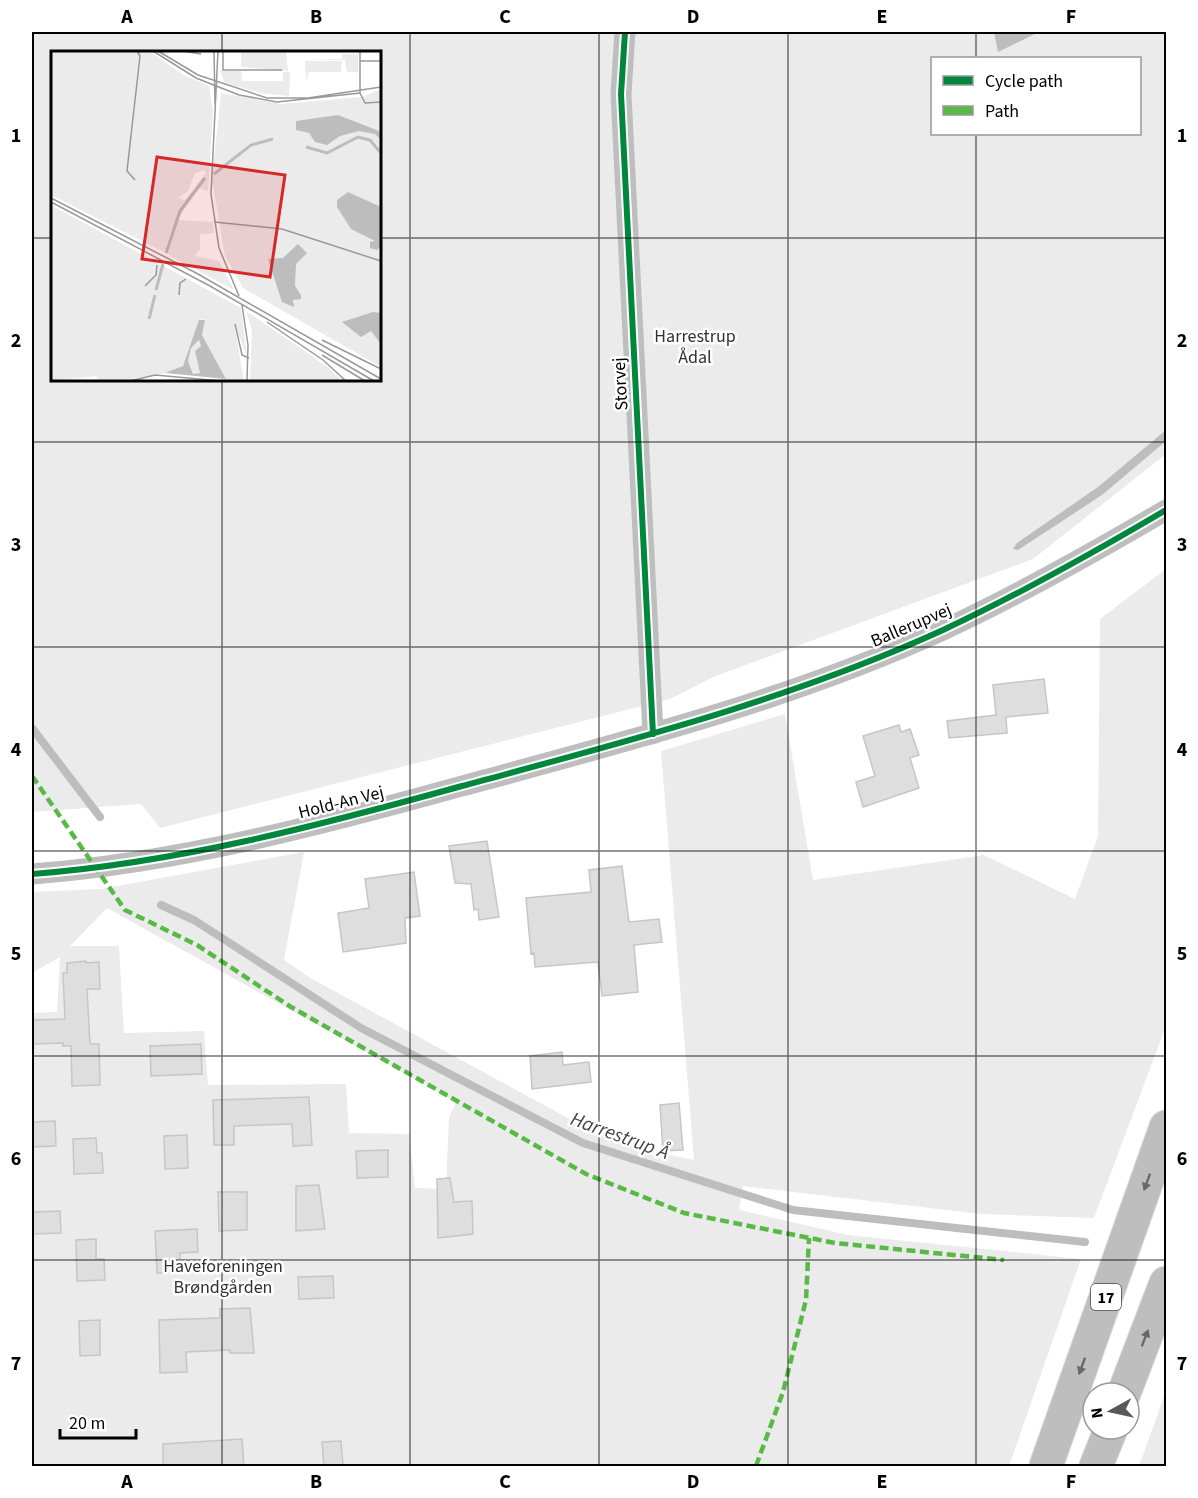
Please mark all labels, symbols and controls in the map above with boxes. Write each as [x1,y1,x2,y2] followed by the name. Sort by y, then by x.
[120,3,133,31] text: A
[310,3,322,31] text: B
[499,3,511,31] text: C
[687,3,699,31] text: D
[877,3,887,31] text: E
[1066,3,1076,31] text: F
[51,51,381,381] inset map
[931,57,1141,135] legend
[985,69,1063,94] text: Cycle path
[985,99,1019,124] text: Path
[11,122,21,150] text: 1
[1177,122,1187,150] text: 1
[654,324,736,370] park label: Harrestrup Ådal
[11,327,21,355] text: 2
[1177,327,1187,355] text: 2
[607,357,634,411] street label: Storvej
[11,531,21,559] text: 3
[1177,531,1187,559] text: 3
[867,597,955,654] street label: Ballerupvej
[11,736,22,764] text: 4
[1177,736,1188,764] text: 4
[296,780,386,825] street label: Hold-An Vej
[11,940,21,968] text: 5
[1177,940,1187,968] text: 5
[566,1105,673,1167] water label: Harrestrup Å
[11,1145,21,1173] text: 6
[1177,1145,1187,1173] text: 6
[1141,1173,1151,1191] one-way arrow
[163,1254,283,1300] park label: Haveforeningen Brøndgården
[1091,1284,1121,1310] road number: 17
[1141,1329,1151,1347] one-way arrow
[11,1350,21,1378] text: 7
[1177,1350,1187,1378] text: 7
[1076,1357,1086,1375] one-way arrow
[1081,1381,1141,1441] north arrow
[60,1402,136,1440] scale bar
[1086,1406,1109,1420] text: N
[69,1411,105,1436] text: 20 m
[120,1468,133,1496] text: A
[310,1468,322,1496] text: B
[499,1468,511,1496] text: C
[687,1468,699,1496] text: D
[877,1468,887,1496] text: E
[1066,1468,1076,1496] text: F

